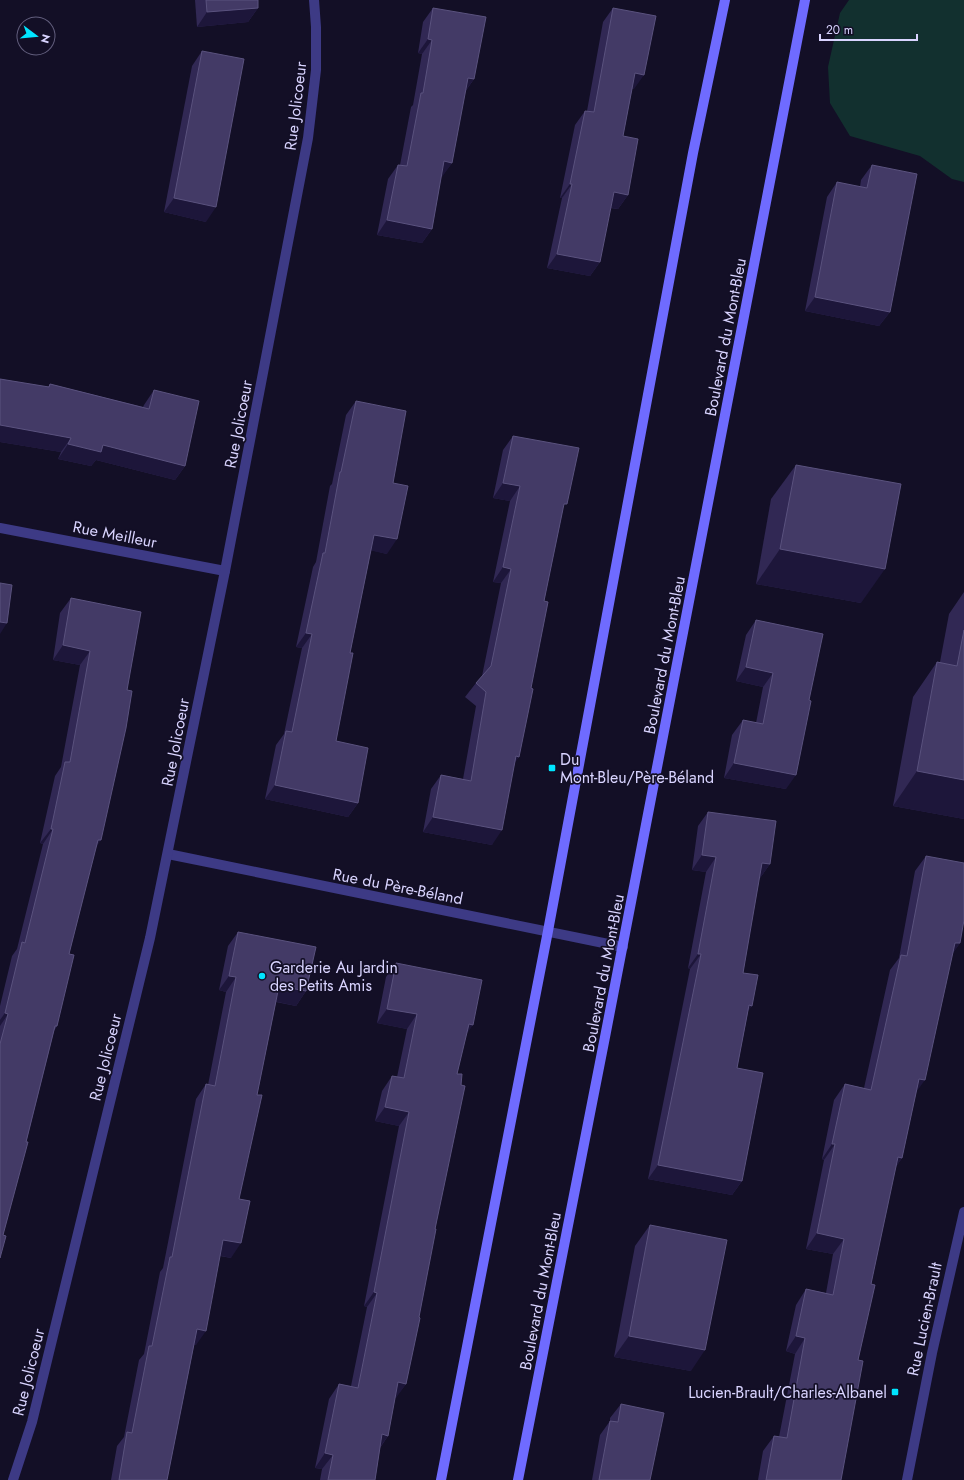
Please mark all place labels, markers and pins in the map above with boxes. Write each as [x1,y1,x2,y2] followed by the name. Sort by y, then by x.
[560,748,714,789] place label: Du Mont-Bleu/Père-Béland
[547,763,557,773] marker: Du Mont-Bleu/Père-Béland
[270,956,398,997] place label: Garderie Au Jardin des Petits Amis
[257,971,267,981] marker: Garderie Au Jardin des Petits Amis
[688,1381,887,1404] place label: Lucien-Brault/Charles-Albanel
[890,1387,900,1397] marker: Lucien-Brault/Charles-Albanel

